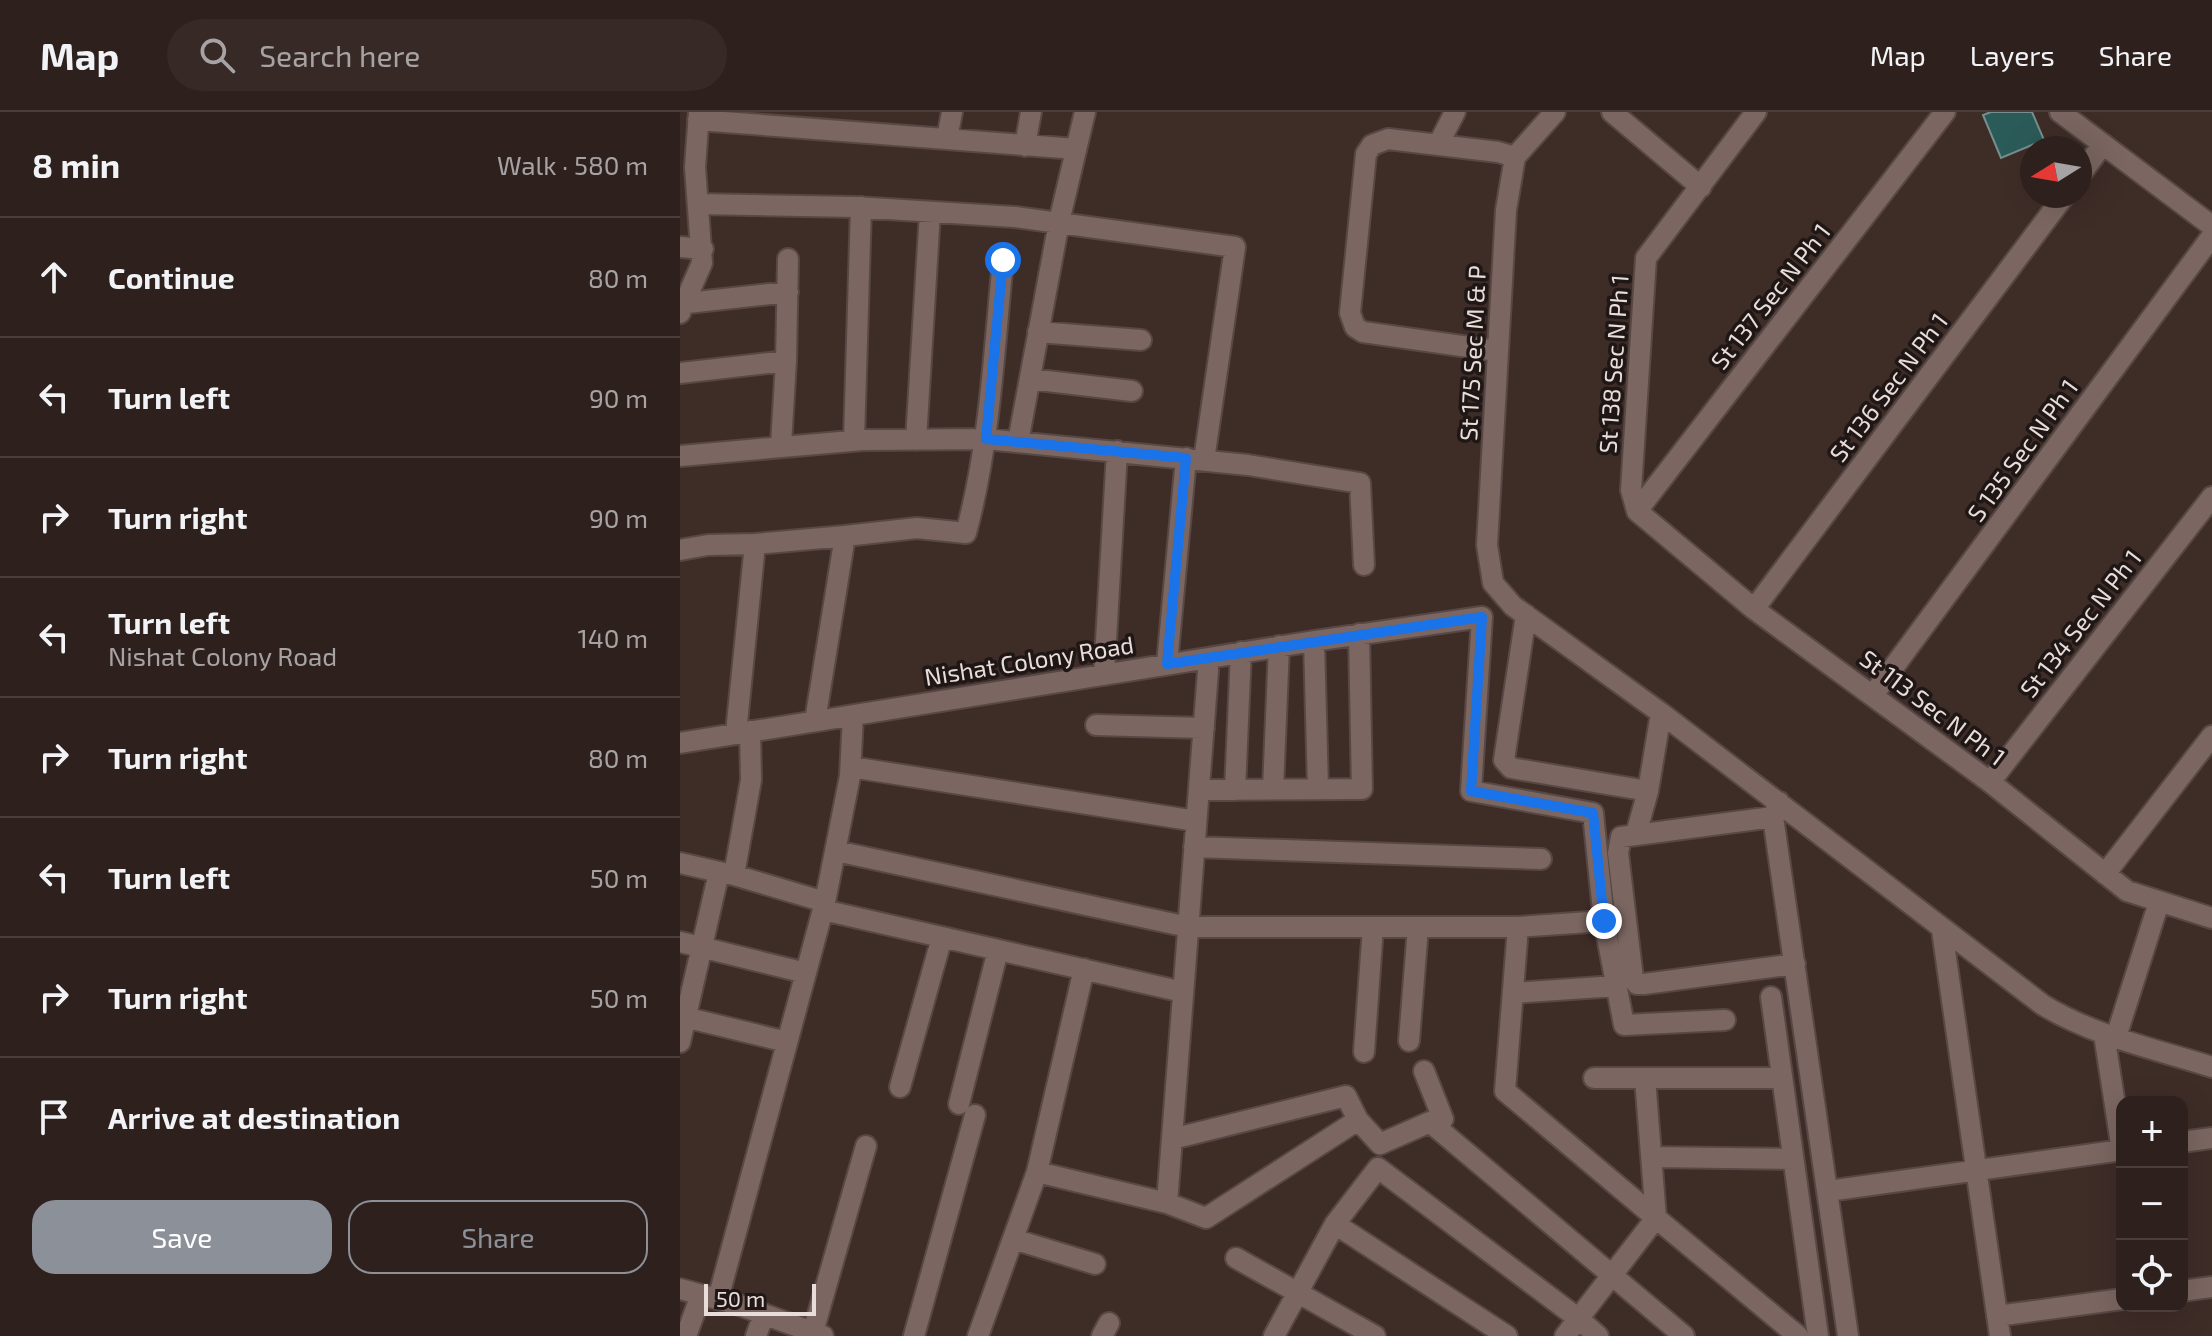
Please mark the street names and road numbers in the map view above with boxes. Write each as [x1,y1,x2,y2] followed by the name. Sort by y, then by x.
[1704,217,1836,375] street label: St 137 Sec N Ph 1
[1453,264,1491,442] street label: St 175 Sec M & P
[1592,274,1634,454] street label: St 138 Sec N Ph 1
[1823,307,1953,467] street label: St 136 Sec N Ph 1
[1961,373,2083,527] street label: S 135 Sec N Ph 1
[2013,543,2147,703] street label: St 134 Sec N Ph 1
[922,629,1136,691] street label: Nishat Colony Road
[1855,643,2011,771] street label: St 113 Sec N Ph 1

